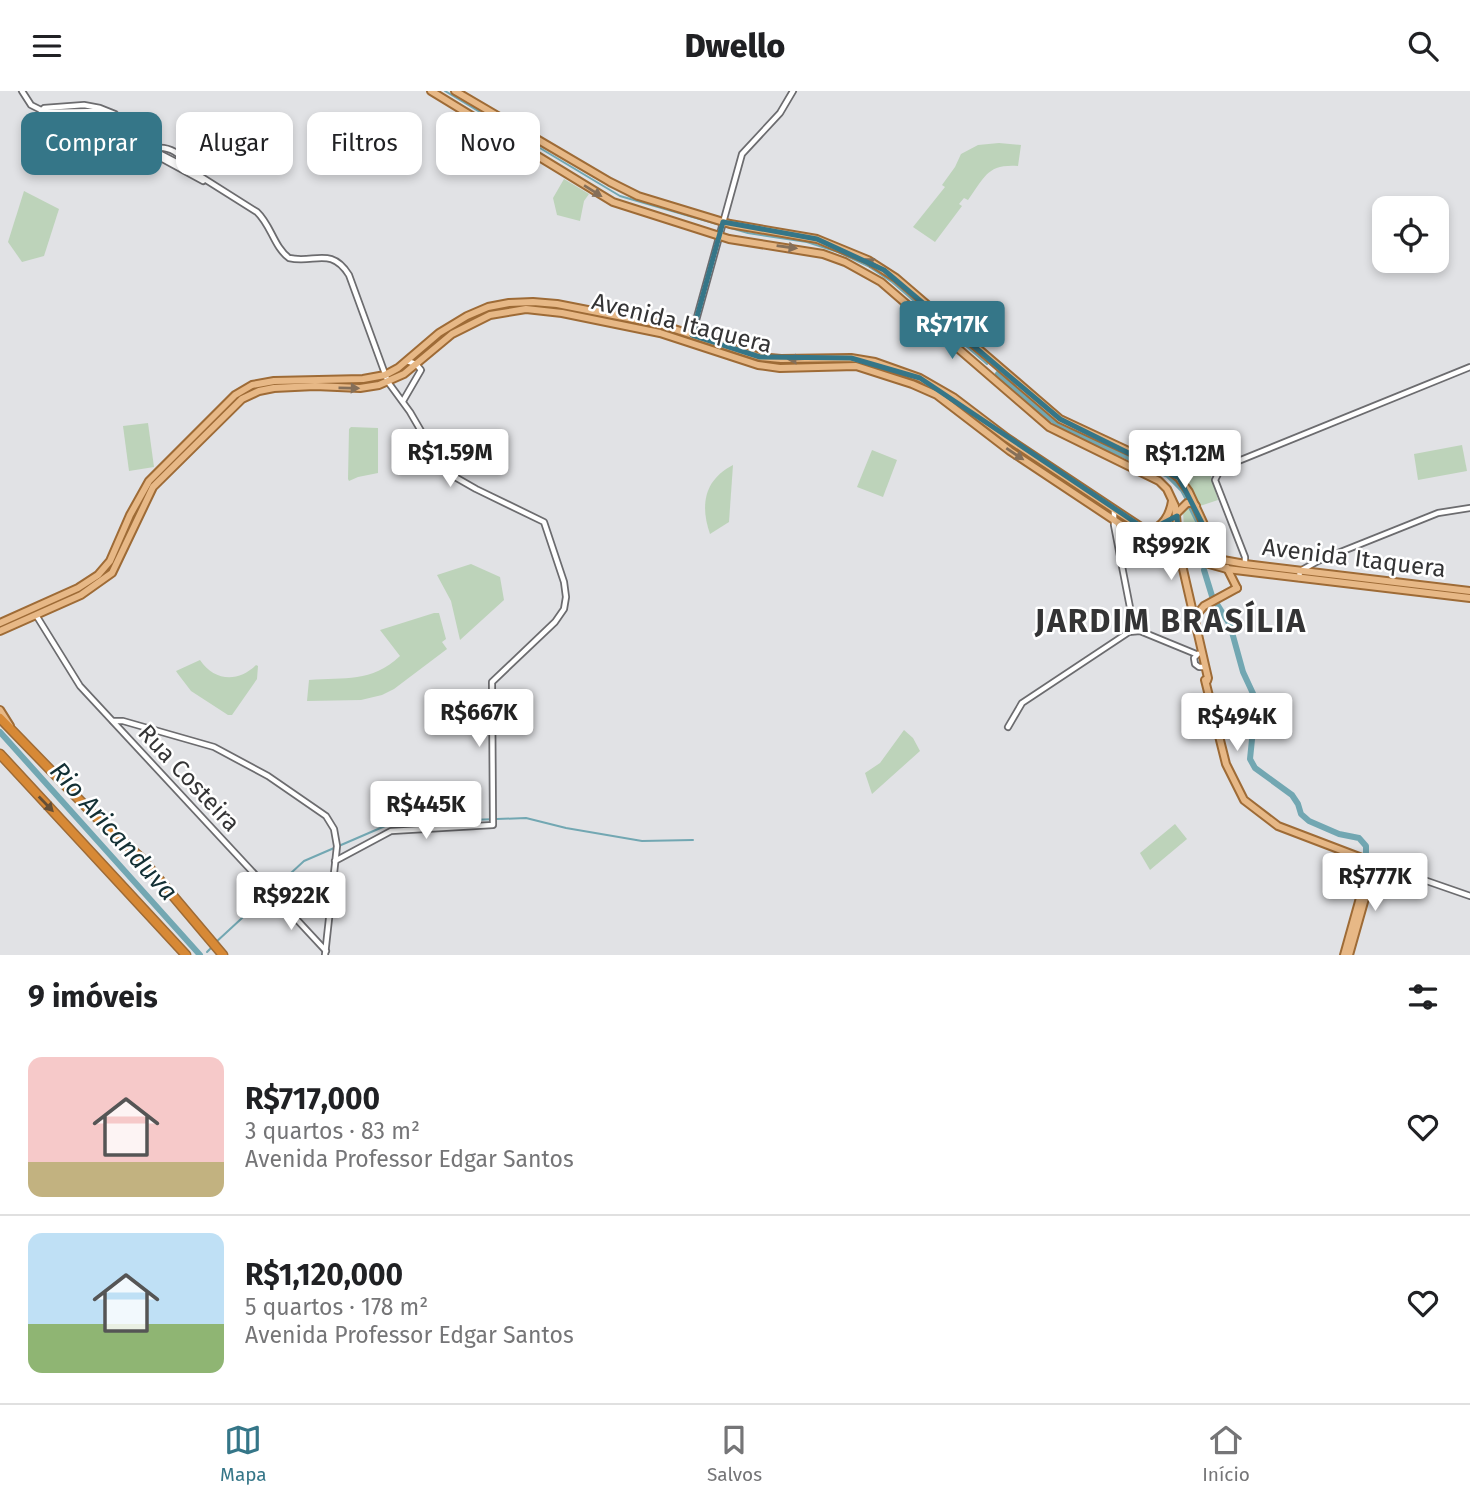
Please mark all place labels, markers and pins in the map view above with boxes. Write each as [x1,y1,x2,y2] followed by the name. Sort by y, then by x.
[895,301,1009,361] pin: R$717K
[385,429,515,489] pin: R$1.59M
[1120,431,1250,490] pin: R$1.12M
[1114,523,1228,582] pin: R$992K
[422,689,536,749] pin: R$667K
[1180,693,1294,753] pin: R$494K
[369,781,483,841] pin: R$445K
[1318,853,1432,913] pin: R$777K
[234,873,348,932] pin: R$922K

